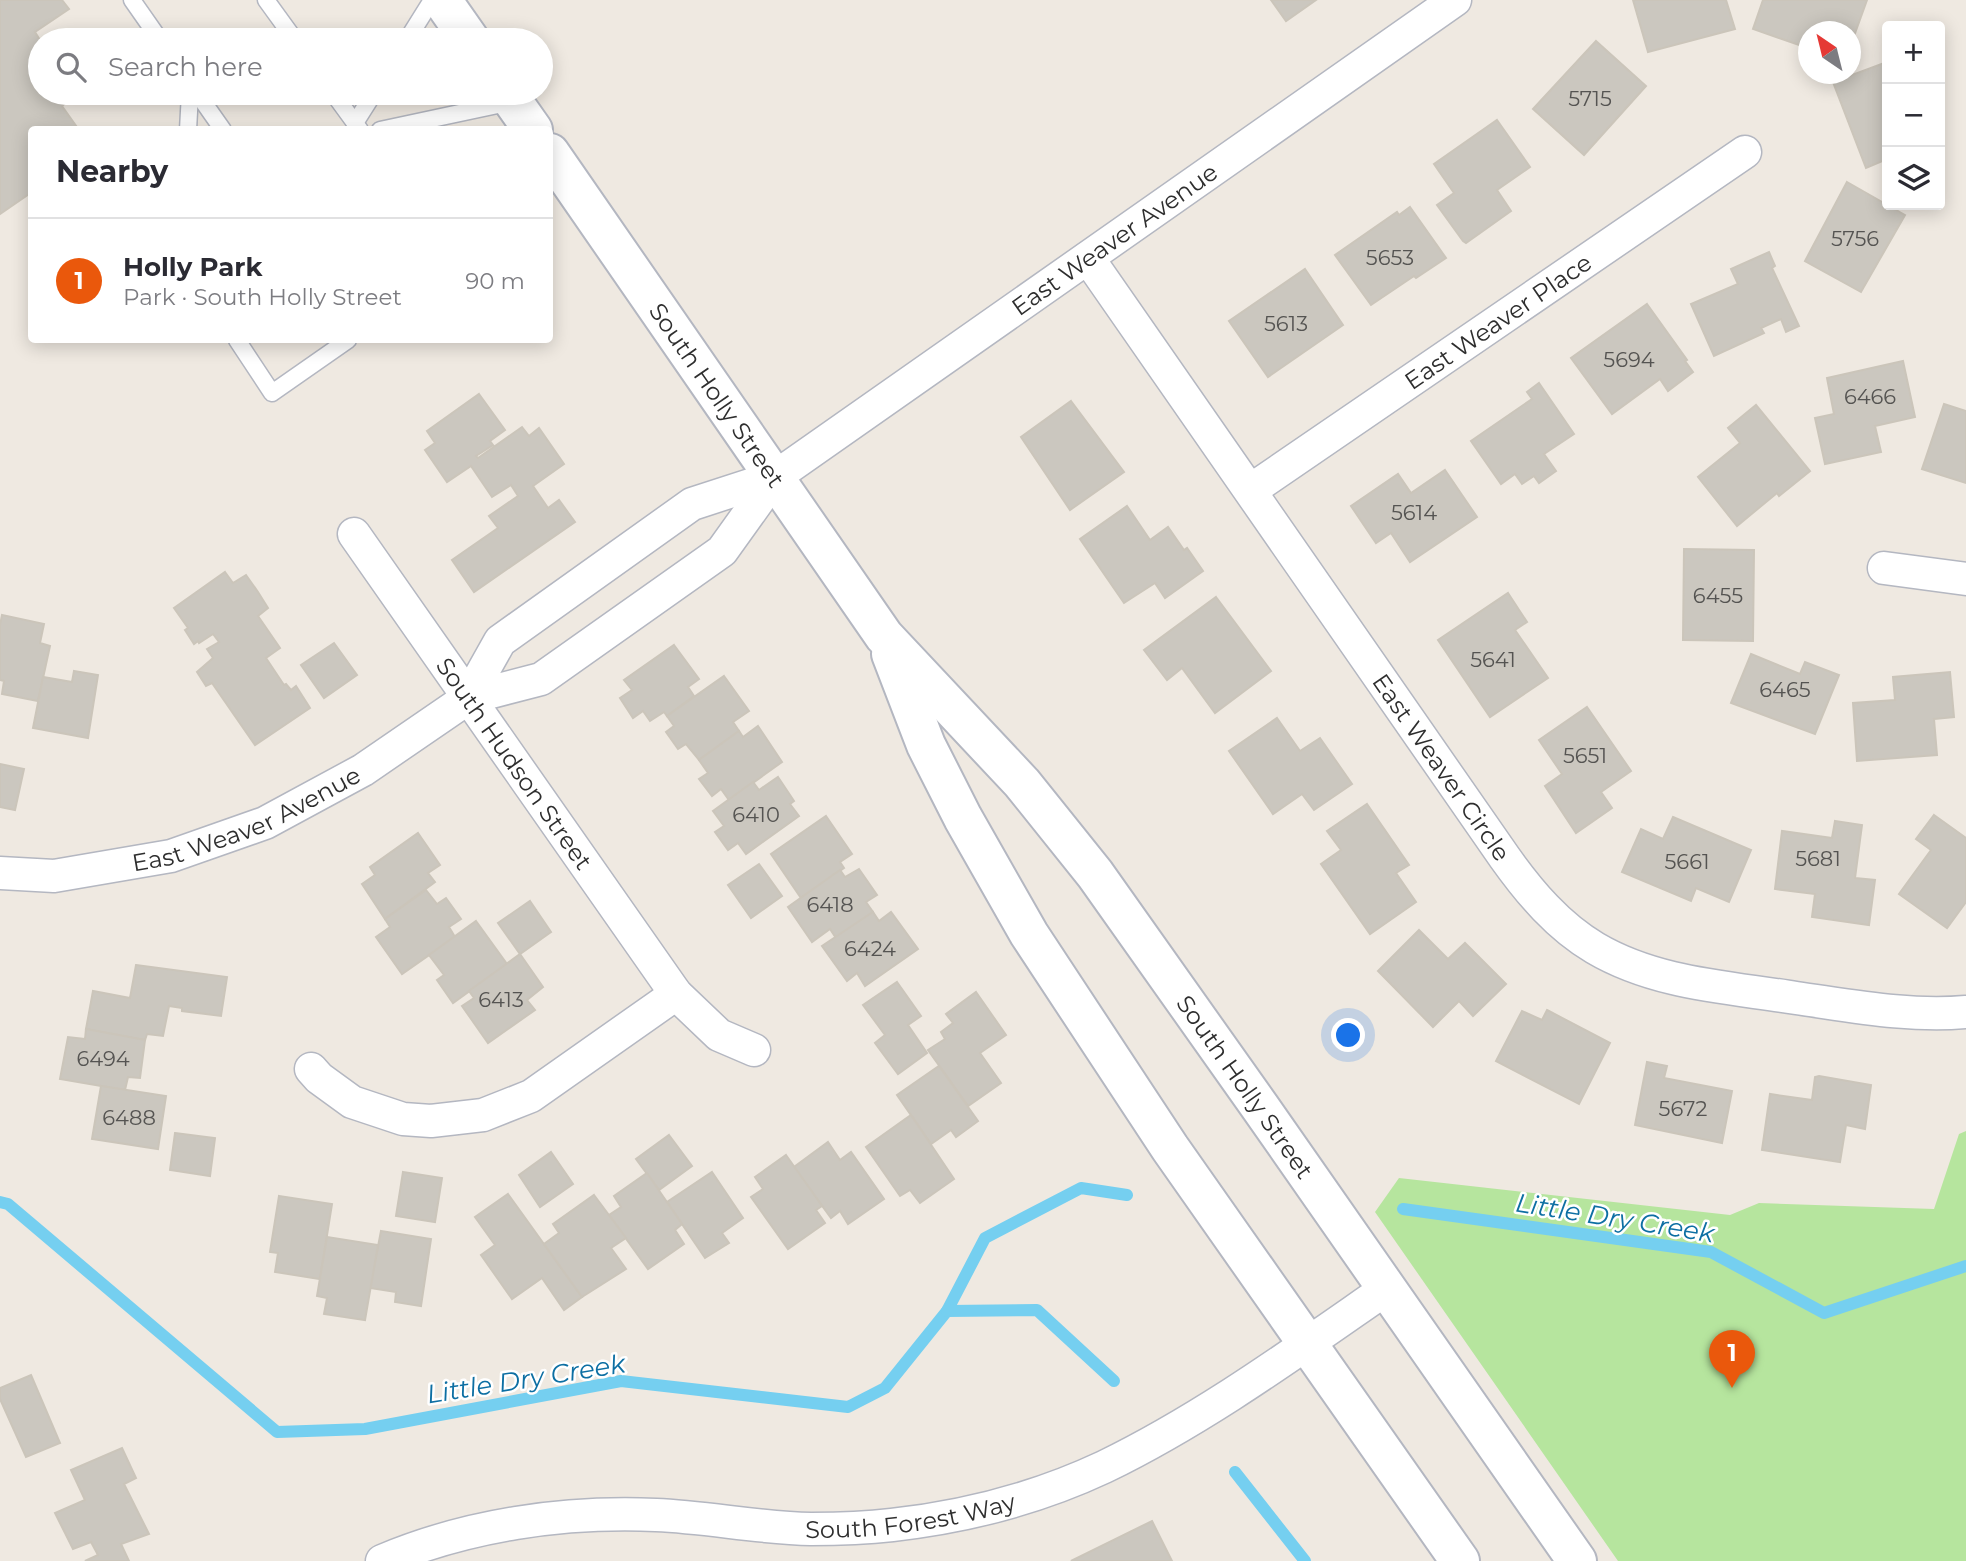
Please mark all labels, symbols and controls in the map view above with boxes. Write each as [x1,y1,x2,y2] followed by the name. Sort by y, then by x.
[1798,21,1861,84] north arrow
[1882,21,1945,210] map controls
[1882,21,1945,84] button: +
[28,28,553,105] search box
[52,48,90,86] icon: search
[108,51,263,83] text: Search here
[1882,84,1945,147] button: −
[1568,86,1612,111] house number: 5715
[1882,147,1945,210] button: layers
[56,153,168,190] text: Nearby
[1006,157,1223,321] street label: East Weaver Avenue
[1831,226,1879,251] house number: 5756
[1366,245,1414,270] house number: 5653
[1399,247,1597,395] street label: East Weaver Place
[123,251,262,283] text: Holly Park
[74,267,84,295] text: 1
[465,267,525,295] text: 90 m
[123,283,402,311] text: Park · South Holly Street
[643,297,791,493] street label: South Holly Street
[1264,311,1308,336] house number: 5613
[1603,347,1655,372] house number: 5694
[1844,384,1896,409] house number: 6466
[1391,500,1437,525] house number: 5614
[1693,583,1743,608] house number: 6455
[1470,647,1516,672] house number: 5641
[430,652,599,875] street label: South Hudson Street
[1367,668,1517,866] street label: East Weaver Circle
[1759,677,1811,702] house number: 6465
[1563,743,1607,768] house number: 5651
[130,760,365,877] street label: East Weaver Avenue
[732,802,780,827] house number: 6410
[1795,846,1841,871] house number: 5681
[1664,849,1710,874] house number: 5661
[806,892,854,917] house number: 6418
[844,936,896,961] house number: 6424
[478,987,524,1012] house number: 6413
[1171,989,1320,1184] street label: South Holly Street
[1331,1018,1365,1052] your location
[76,1046,130,1071] house number: 6494
[1659,1096,1707,1121] house number: 5672
[102,1105,156,1130] house number: 6488
[1513,1186,1718,1250] water label: Little Dry Creek
[1709,1330,1755,1388] pin: 1
[424,1347,629,1411] water label: Little Dry Creek
[805,1487,1018,1544] street label: South Forest Way

